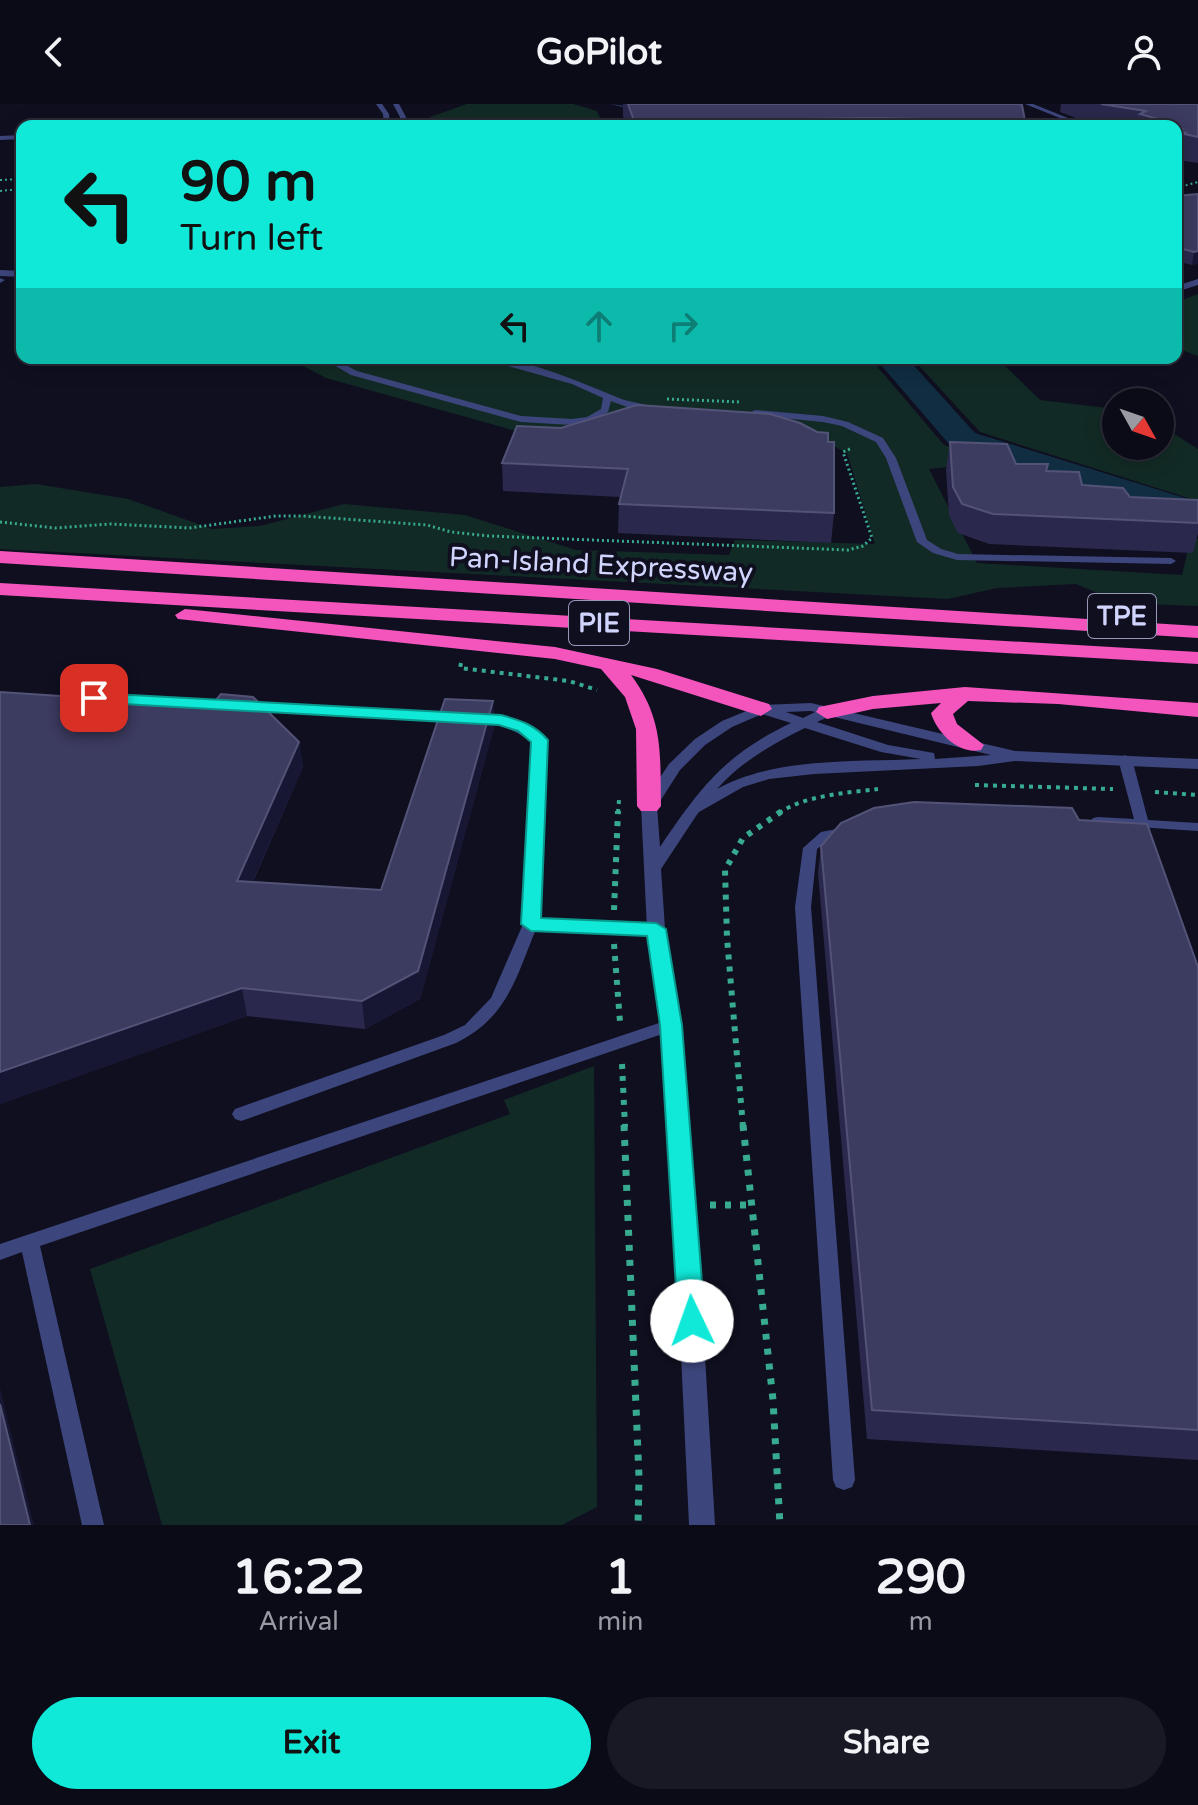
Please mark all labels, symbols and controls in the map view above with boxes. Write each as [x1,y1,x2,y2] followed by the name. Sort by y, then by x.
[32,30,76,74] icon: back
[1122,30,1166,74] icon: person
[536,31,662,74] text: GoPilot
[180,149,316,216] text: 90 m
[48,152,152,256] icon: left
[180,217,323,260] text: Turn left
[493,304,537,348] icon: left
[577,304,621,348] icon: ahead
[661,304,705,348] icon: right
[1102,388,1174,460] north arrow
[1102,388,1174,460] map controls
[448,540,754,590] street label: Pan-Island Expressway
[1088,594,1156,638] road number: TPE
[569,601,629,645] road number: PIE
[60,664,128,732] pin
[72,676,116,720] icon: arrive
[650,1279,734,1363] position arrow
[232,1549,365,1607] text: 16:22
[605,1549,635,1607] text: 1
[875,1549,966,1607] text: 290
[258,1606,339,1637] text: Arrival
[597,1606,643,1637] text: min
[909,1606,933,1637] text: m
[32,1697,591,1789] button: Exit
[607,1697,1166,1789] button: Share

